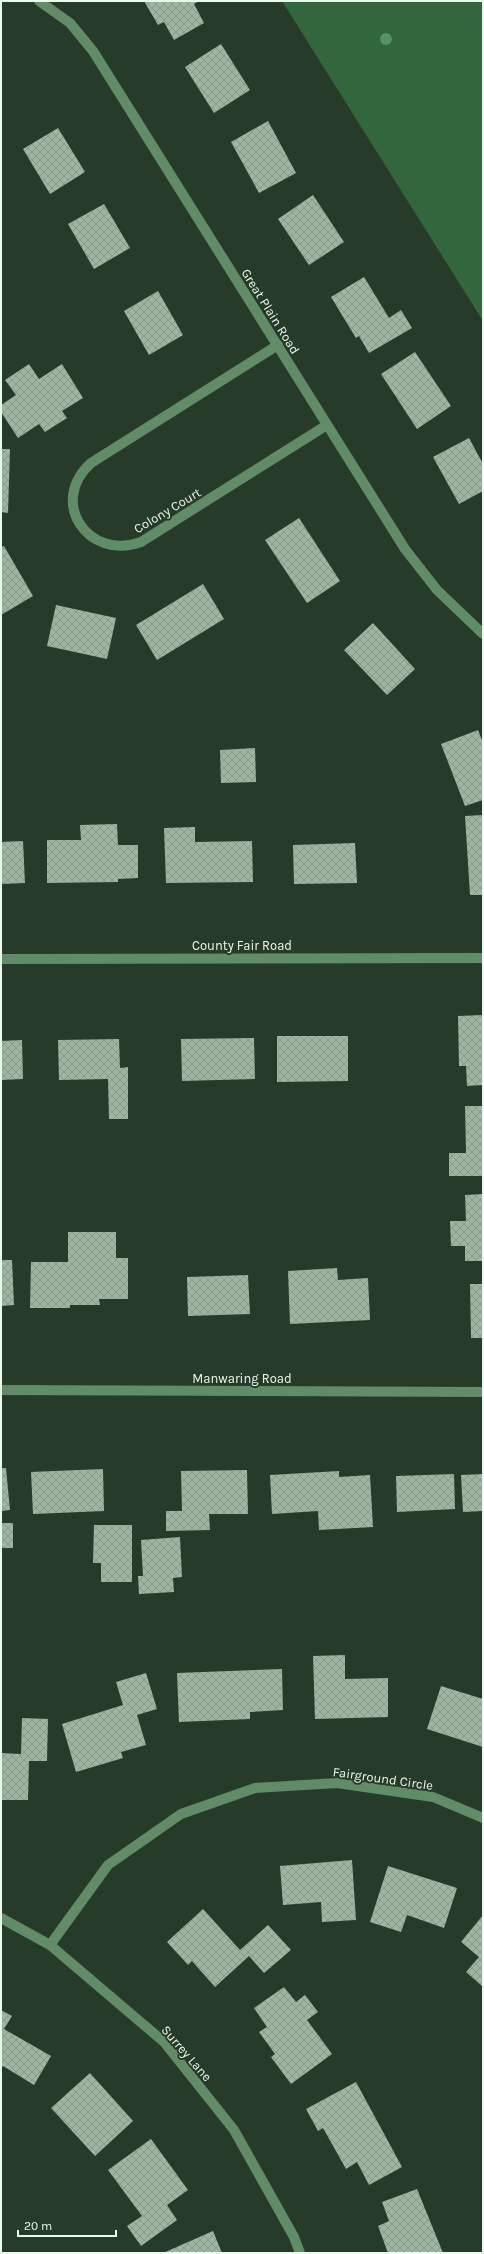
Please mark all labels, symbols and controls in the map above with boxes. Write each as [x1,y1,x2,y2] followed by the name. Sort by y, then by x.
[238,266,303,357] street label: Great Plain Road
[131,485,203,536] street label: Colony Court
[192,938,292,953] street label: County Fair Road
[192,1371,292,1386] street label: Manwaring Road
[332,1764,434,1793] street label: Fairground Circle
[158,2022,215,2084] street label: Surrey Lane
[18,2212,116,2238] scale bar
[24,2219,52,2233] text: 20 m

